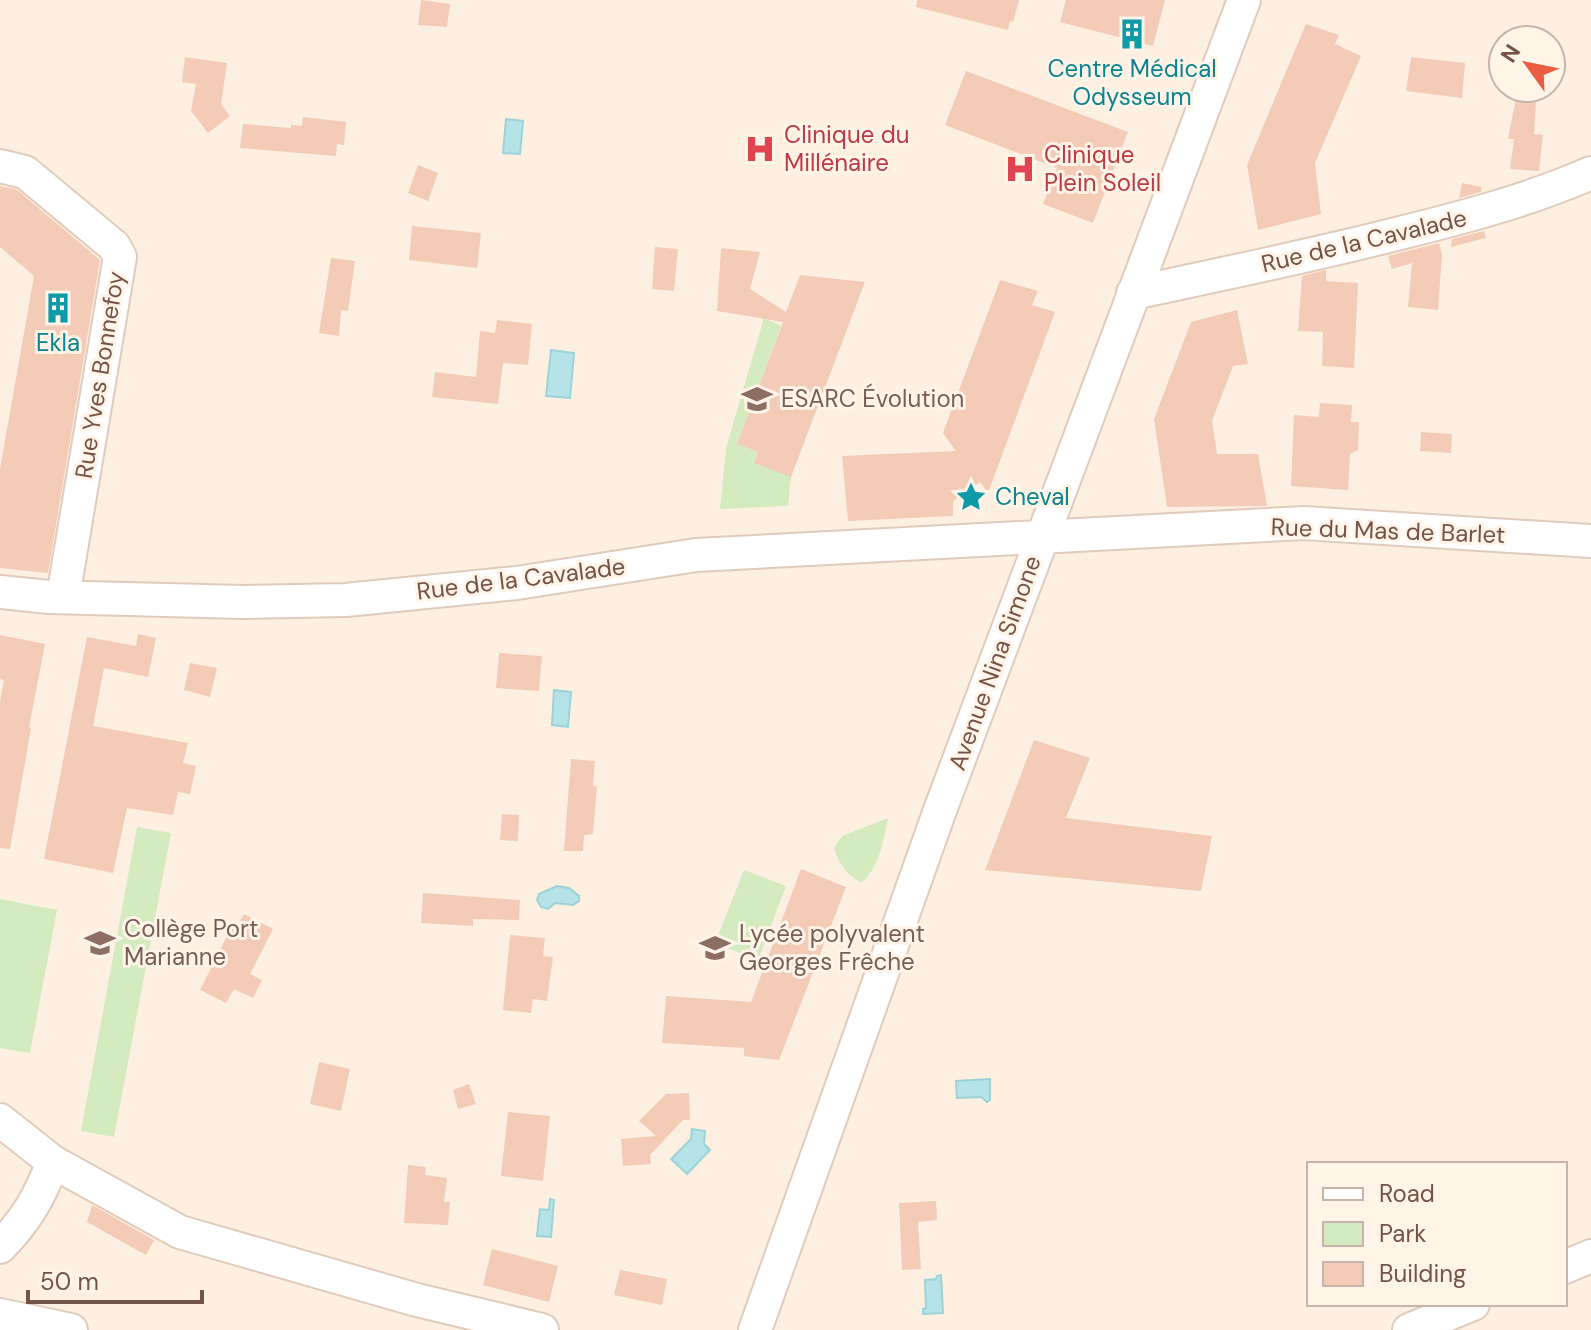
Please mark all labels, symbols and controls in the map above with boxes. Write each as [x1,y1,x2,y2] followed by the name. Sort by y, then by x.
[1115,17,1149,51] building icon: Centre Médical Odysseum
[1487,24,1567,104] north arrow
[1494,39,1527,68] text: N
[1047,53,1217,112] place label: Centre Médical Odysseum
[784,119,909,178] place label: Clinique du Millénaire
[743,132,777,166] hospital icon: Clinique du Millénaire
[1044,139,1161,198] place label: Clinique Plein Soleil
[1003,152,1037,186] hospital icon: Clinique Plein Soleil
[1258,202,1470,279] street label: Rue de la Cavalade
[68,269,131,481] street label: Rue Yves Bonnefoy
[41,291,75,325] building icon: Ekla
[36,327,80,358] place label: Ekla
[740,382,774,416] school or university icon: ESARC Évolution
[781,383,964,414] place label: ESARC Évolution
[954,480,988,514] place icon: Cheval
[995,481,1070,512] place label: Cheval
[1270,511,1506,550] street label: Rue du Mas de Barlet
[415,550,627,607] street label: Rue de la Cavalade
[941,551,1048,774] street label: Avenue Nina Simone
[124,913,258,972] place label: Collège Port Marianne
[739,918,925,977] place label: Lycée polyvalent Georges Frêche
[83,926,117,960] school or university icon: Collège Port Marianne
[698,931,732,965] school or university icon: Lycée polyvalent Georges Frêche
[1307,1162,1567,1306] legend
[1379,1178,1435,1209] text: Road
[1379,1218,1426,1249] text: Park
[28,1254,202,1304] scale bar
[1379,1258,1466,1289] text: Building
[40,1266,99,1297] text: 50 m

